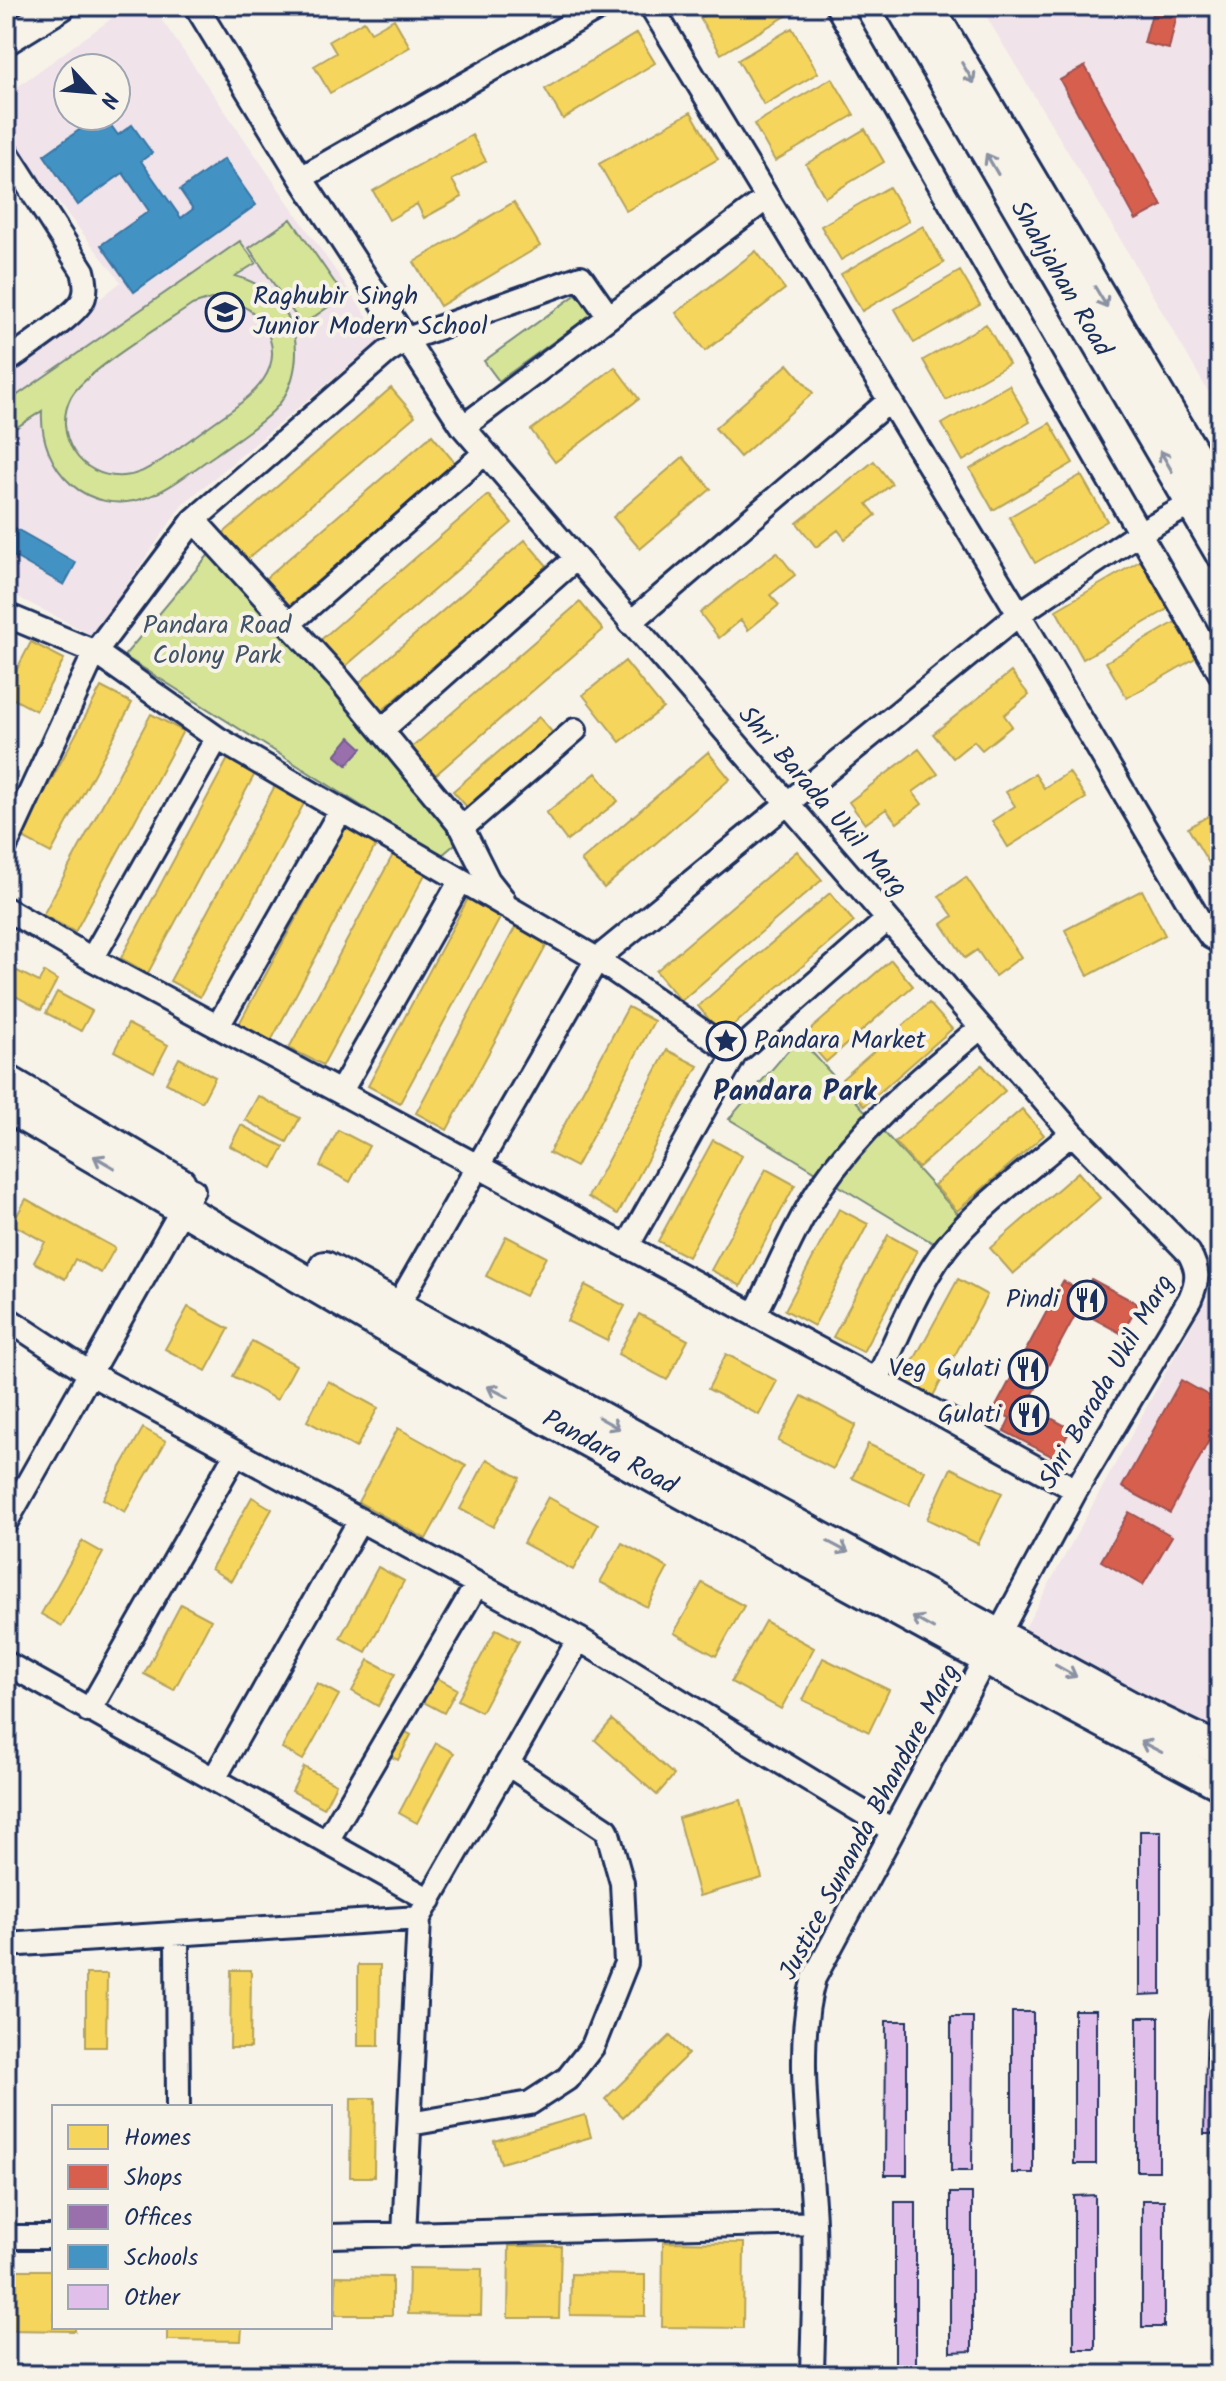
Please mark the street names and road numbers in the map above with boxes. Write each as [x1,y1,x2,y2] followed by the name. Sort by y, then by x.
[998,193,1123,366] street label: Shahjahan Road
[727,697,917,907] street label: Shri Barada Ukil Marg
[1028,1266,1186,1498] street label: Shri Barada Ukil Marg
[534,1399,686,1508] street label: Pandara Road
[768,1656,972,1988] street label: Justice Sunanda Bhandare Marg

